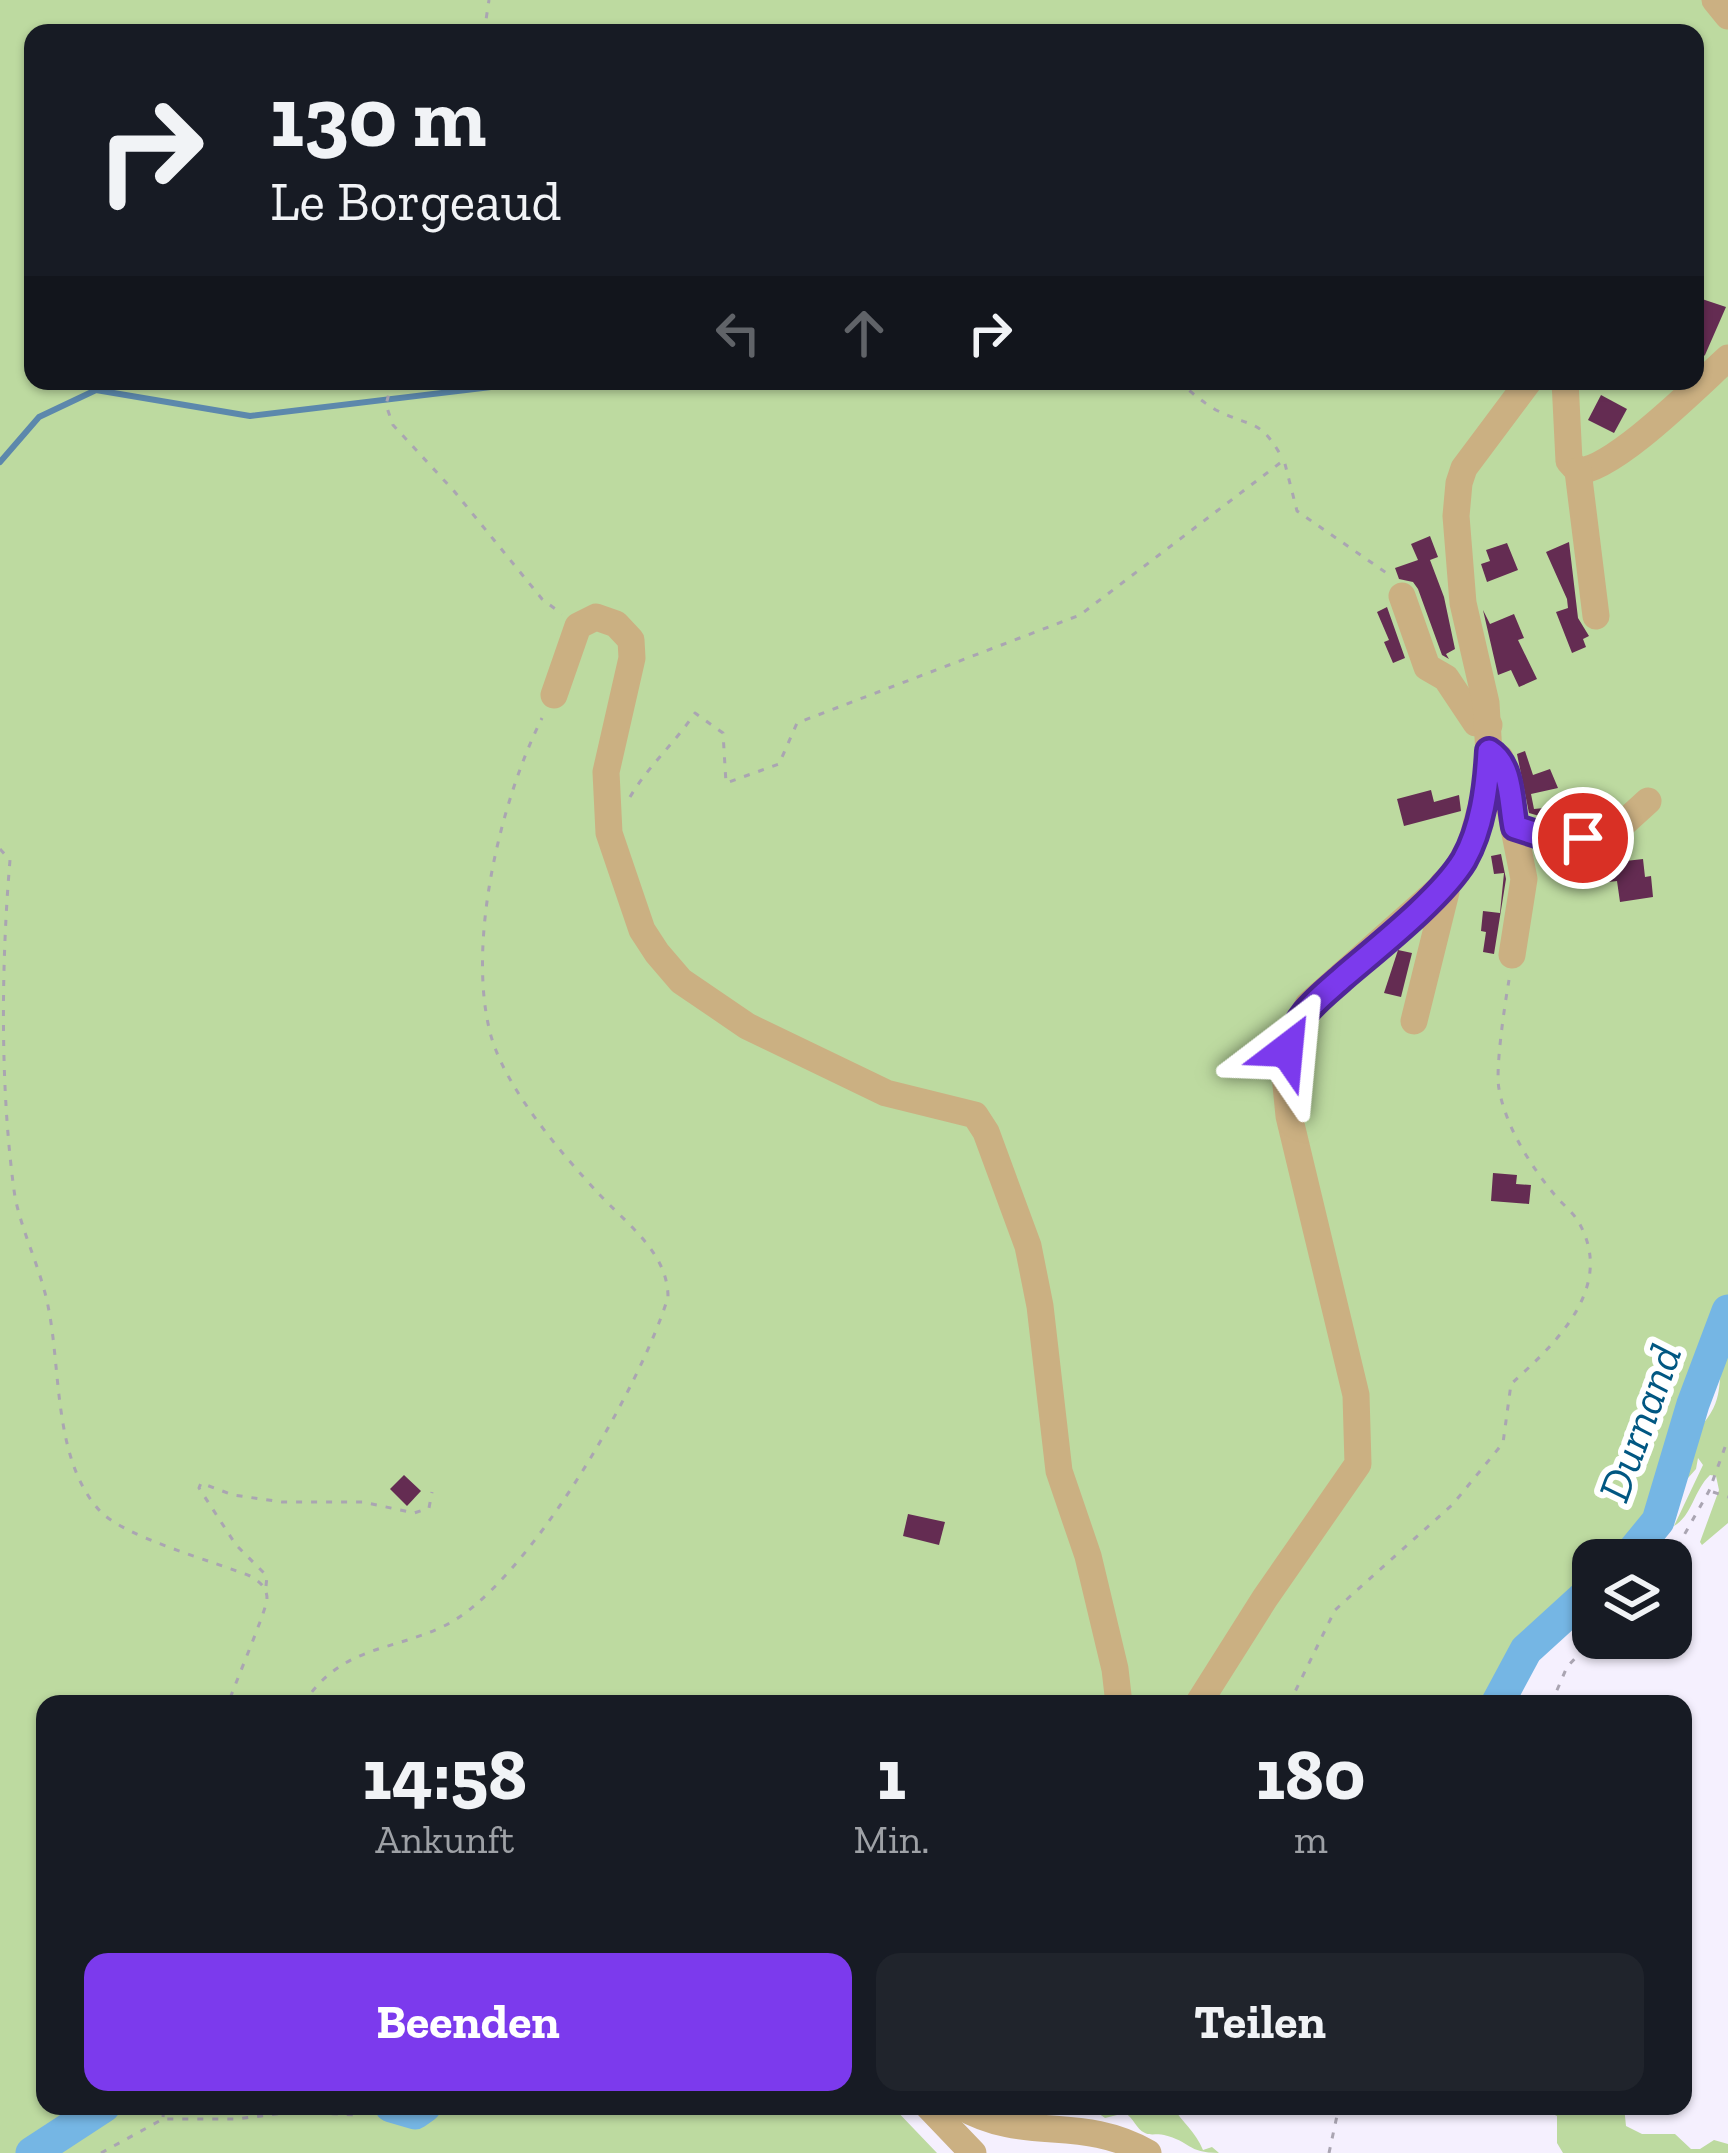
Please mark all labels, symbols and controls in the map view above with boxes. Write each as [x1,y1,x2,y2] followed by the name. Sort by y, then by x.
[270,67,486,168] text: 130 m
[72,72,228,228] icon: right
[270,169,561,234] text: Le Borgeaud
[705,300,771,366] icon: left
[831,300,897,366] icon: ahead
[957,300,1023,366] icon: right
[1532,787,1634,889] pin
[1550,805,1616,871] icon: arrive
[1224,987,1350,1113] position arrow
[1587,1337,1693,1509] water label: Durnand
[1572,1539,1692,1659] map controls
[1572,1539,1692,1659] button: layers
[363,1731,527,1817] text: 14:58
[877,1731,906,1817] text: 1
[1256,1731,1365,1817] text: 180
[375,1816,514,1863] text: Ankunft
[854,1816,929,1863] text: Min.
[1294,1816,1328,1863] text: m
[84,1953,852,2091] button: Beenden
[876,1953,1644,2091] button: Teilen

